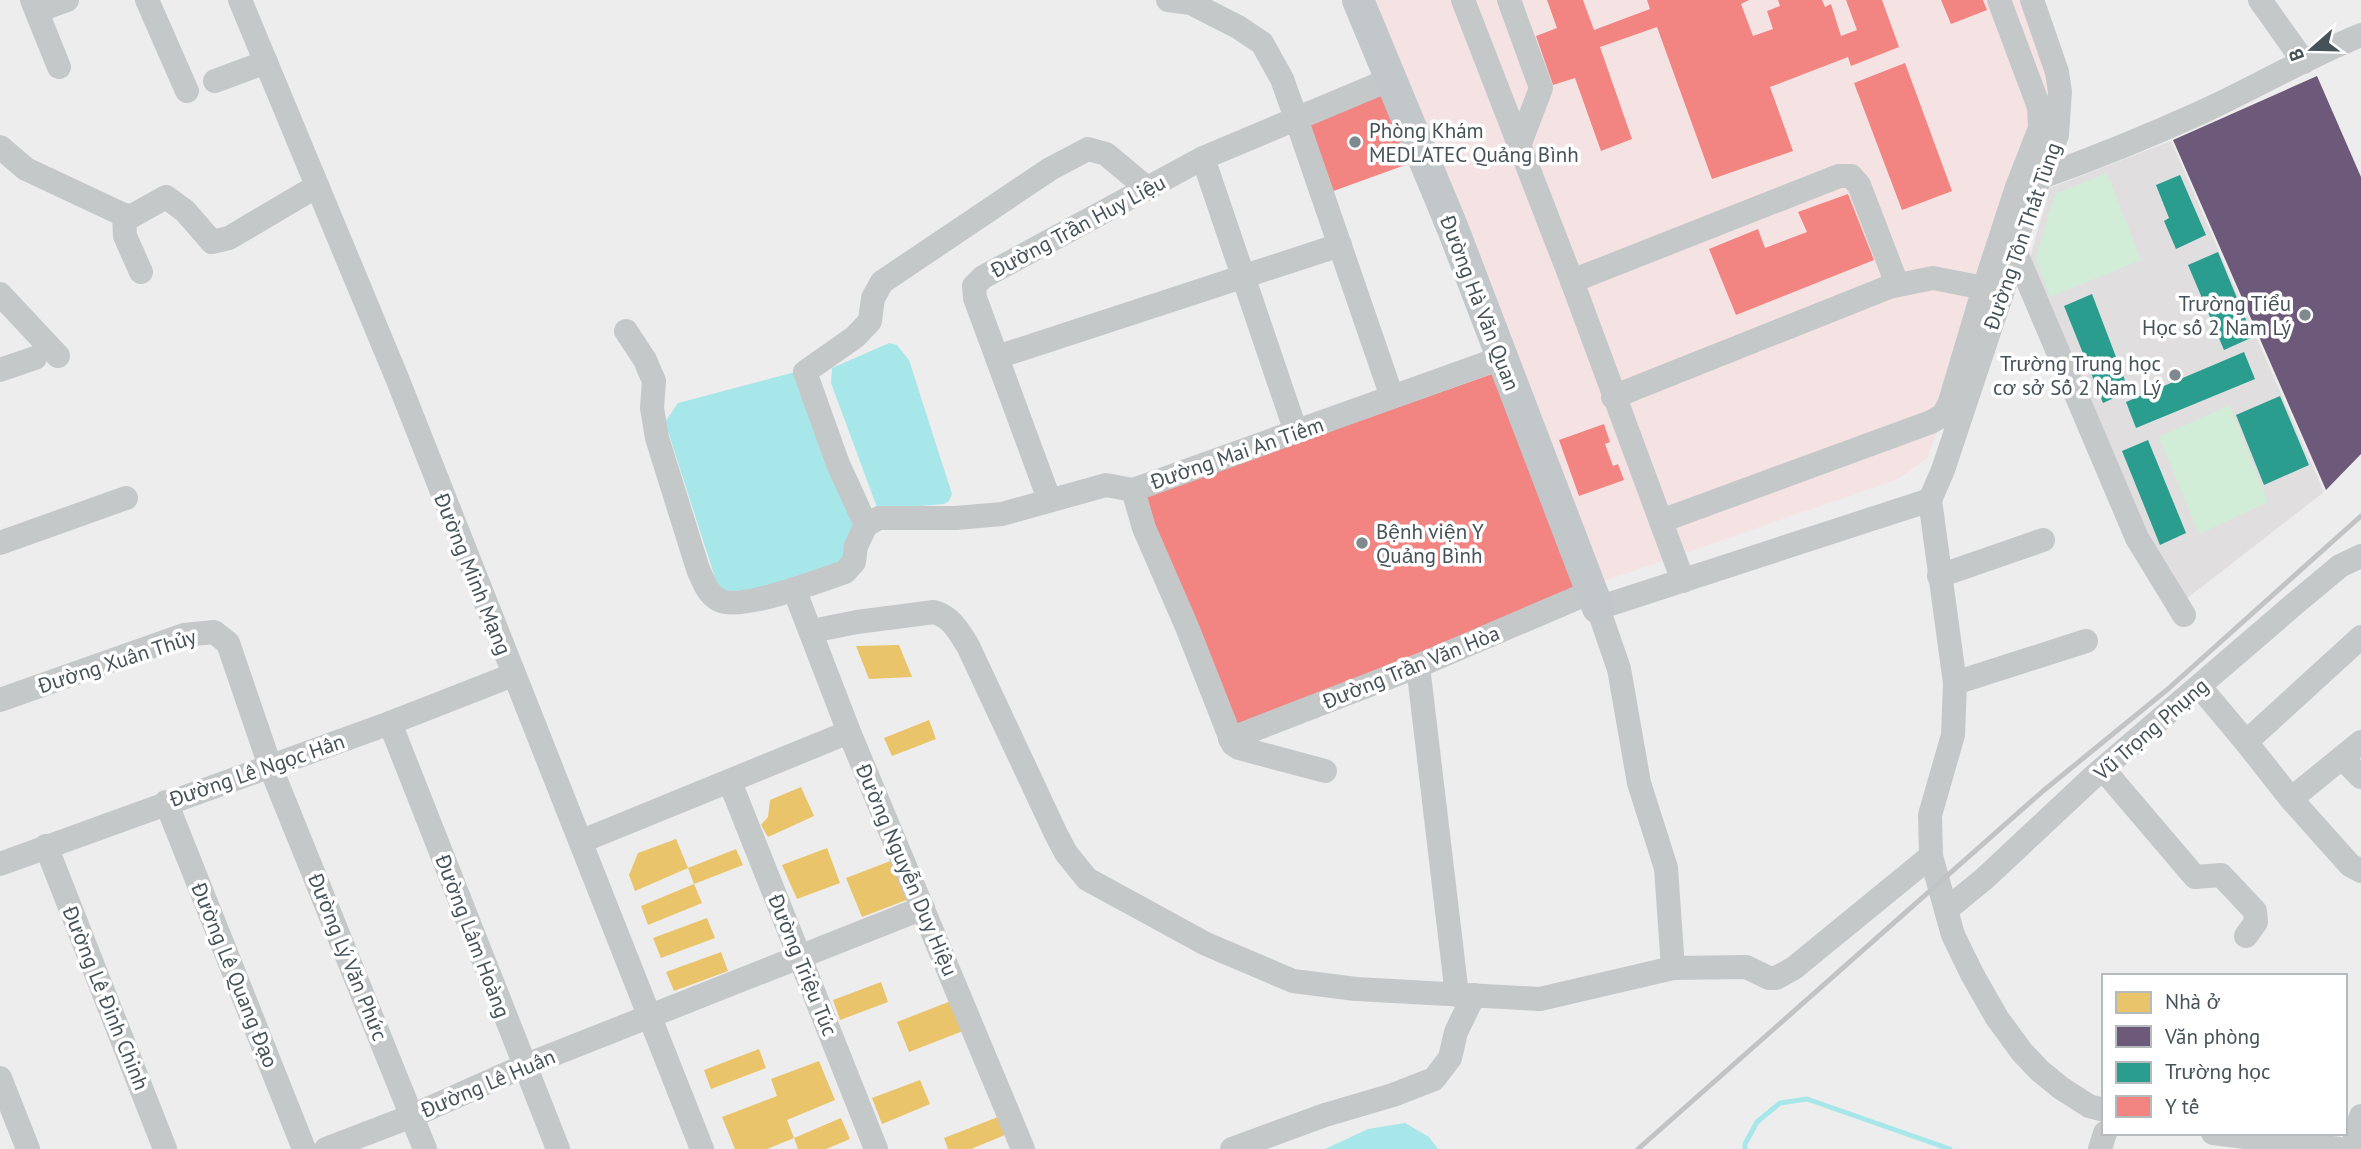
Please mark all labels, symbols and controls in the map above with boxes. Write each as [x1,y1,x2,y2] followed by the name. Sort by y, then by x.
[2277,14,2347,84] north arrow
[2283,45,2309,64] text: B
[1369,117,1579,168] place label: Phòng Khám MEDLATEC Quảng Bình
[1347,134,1363,150] marker: Phòng Khám MEDLATEC Quảng Bình
[1977,139,2067,334] street label: Đường Tôn Thất Tùng
[985,168,1170,284] street label: Đường Trần Huy Liệu
[1434,211,1526,394] street label: Đường Hà Văn Quan
[2142,290,2291,341] place label: Trường Tiểu Học số 2 Nam Lý
[2297,307,2313,323] marker: Trường Tiểu Học số 2 Nam Lý
[1993,350,2161,401] place label: Trường Trung học cơ sở Số 2 Nam Lý
[2167,367,2183,383] marker: Trường Trung học cơ sở Số 2 Nam Lý
[1146,411,1327,496] street label: Đường Mai An Tiêm
[428,488,518,659] street label: Đường Minh Mạng
[1376,518,1484,569] place label: Bệnh viện Y Quảng Bình
[1354,535,1370,551] marker: Bệnh viện Y Quảng Bình
[1318,619,1503,715] street label: Đường Trần Văn Hòa
[34,623,200,700] street label: Đường Xuân Thủy
[2087,672,2214,787] street label: Vũ Trọng Phụng
[165,727,348,813] street label: Đường Lê Ngọc Hân
[850,759,964,980] street label: Đường Nguyễn Duy Hiệu
[429,850,517,1021] street label: Đường Lâm Hoàng
[302,868,394,1045] street label: Đường Lý Văn Phức
[185,878,284,1071] street label: Đường Lê Quang Đạo
[762,889,844,1040] street label: Đường Triệu Túc
[56,901,155,1094] street label: Đường Lê Đinh Chinh
[2102,974,2347,1135] legend
[2165,988,2221,1015] text: Nhà ở
[2164,1023,2260,1050] text: Văn phòng
[416,1043,559,1124] street label: Đường Lê Huân
[2165,1058,2270,1085] text: Trường học
[2165,1093,2199,1120] text: Y tế

